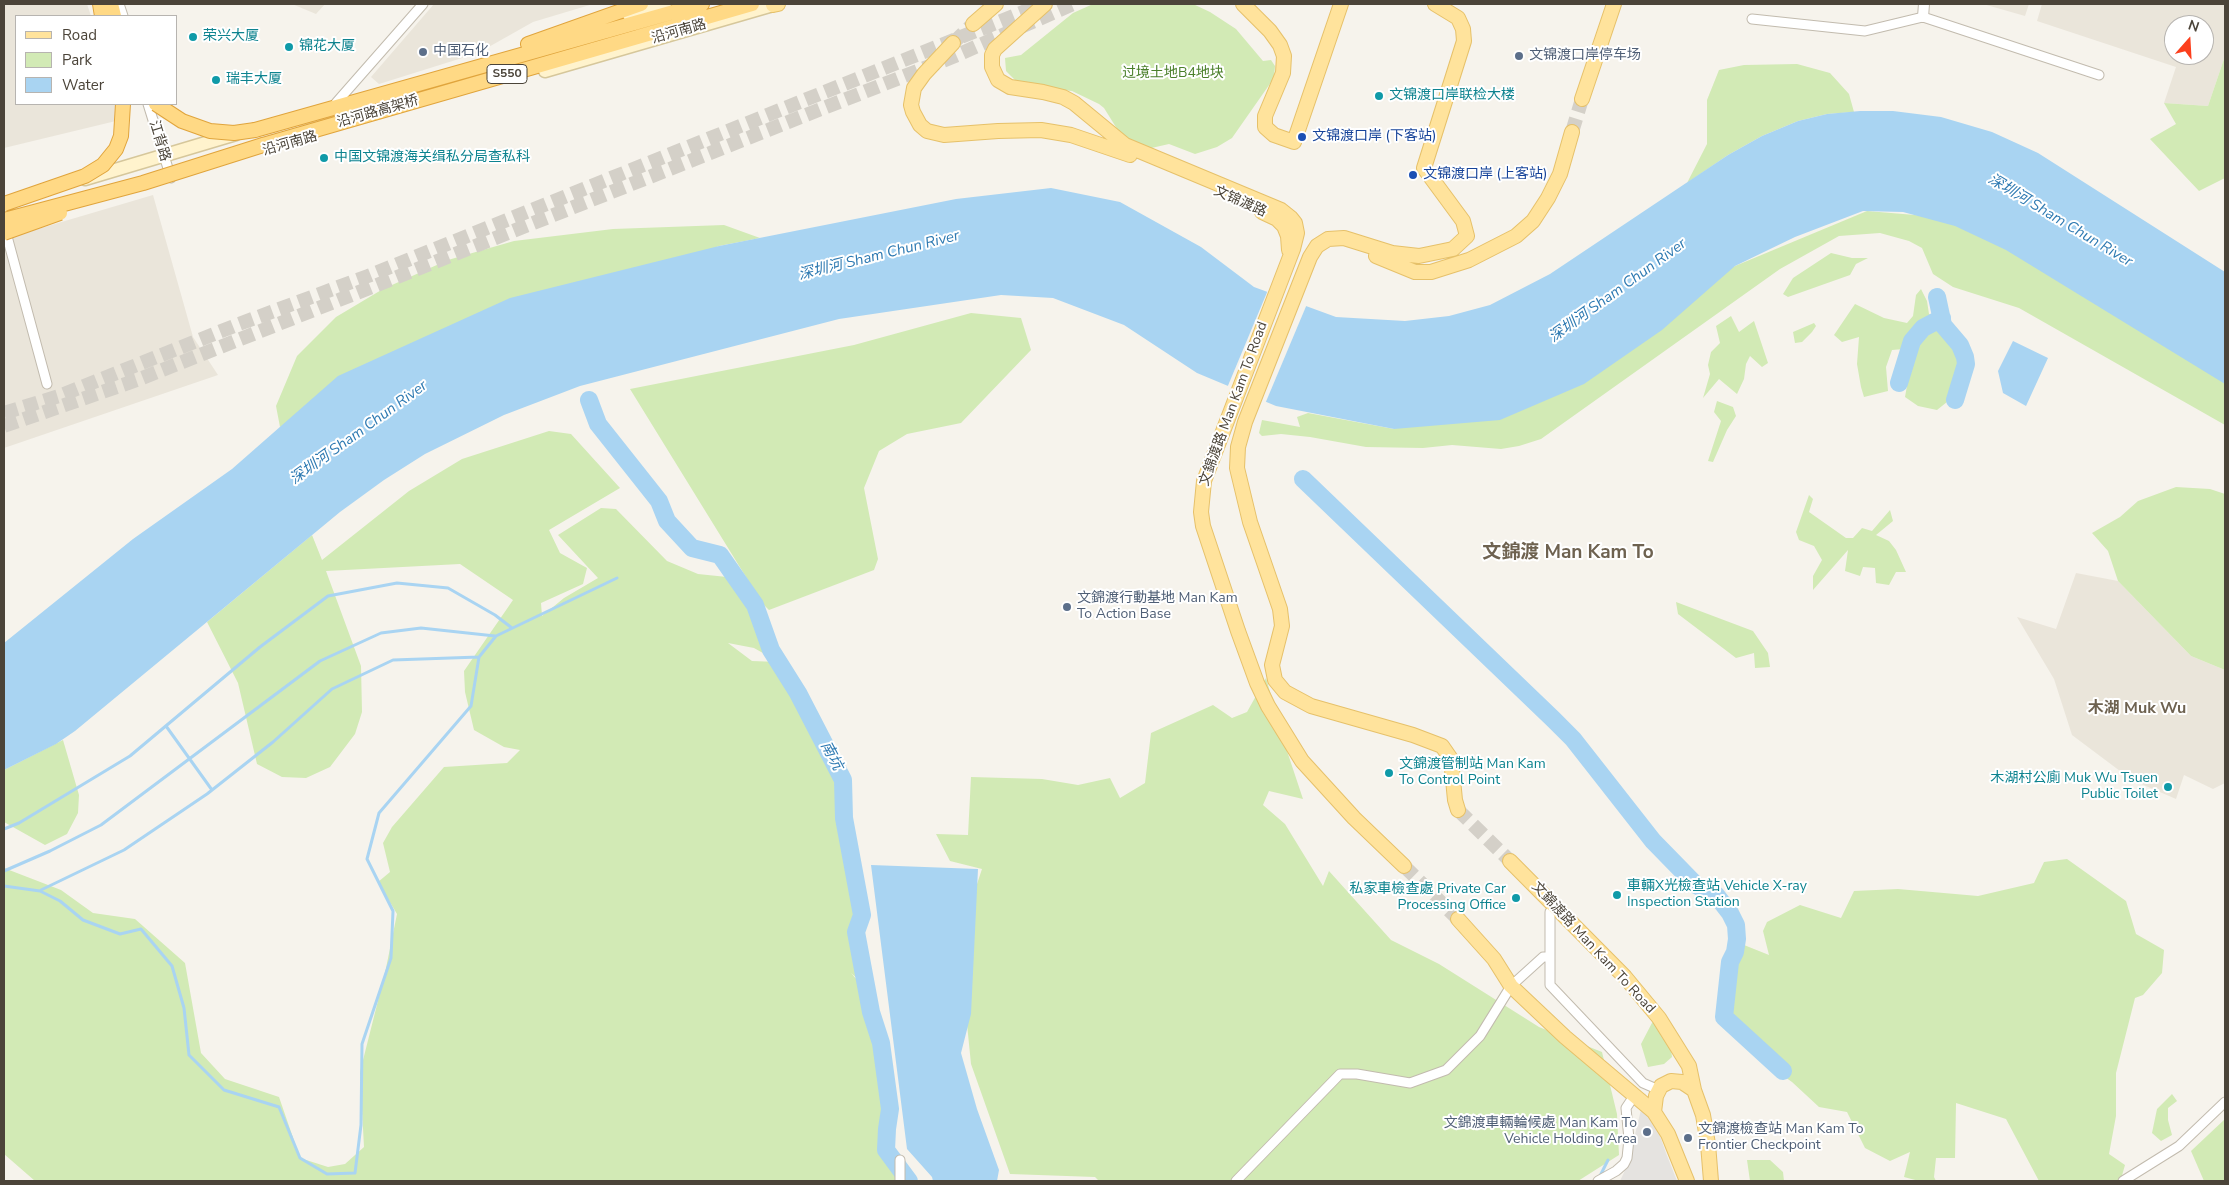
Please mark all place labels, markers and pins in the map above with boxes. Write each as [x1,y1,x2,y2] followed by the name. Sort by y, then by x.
[203,29,259,45] place label: 荣兴大厦
[187,31,199,43] marker: 荣兴大厦
[299,39,355,55] place label: 锦花大厦
[283,41,295,53] marker: 锦花大厦
[433,44,489,60] place label: 中国石化
[417,46,429,58] marker: 中国石化
[1529,48,1641,64] place label: 文锦渡口岸停车场
[1513,50,1525,62] marker: 文锦渡口岸停车场
[226,72,282,88] place label: 瑞丰大厦
[210,74,222,86] marker: 瑞丰大厦
[1389,88,1515,104] place label: 文锦渡口岸联检大楼
[1373,90,1385,102] marker: 文锦渡口岸联检大楼
[1312,129,1436,145] place label: 文锦渡口岸 (下客站)
[1296,131,1308,143] marker: 文锦渡口岸 (下客站)
[334,150,530,166] place label: 中国文锦渡海关缉私分局查私科
[318,152,330,164] marker: 中国文锦渡海关缉私分局查私科
[1423,167,1547,183] place label: 文锦渡口岸 (上客站)
[1407,169,1419,181] marker: 文锦渡口岸 (上客站)
[1077,591,1238,624] place label: 文錦渡行動基地 Man Kam To Action Base
[1061,601,1073,613] marker: 文錦渡行動基地 Man Kam To Action Base
[1399,757,1546,790] place label: 文錦渡管制站 Man Kam To Control Point
[1383,767,1395,779] marker: 文錦渡管制站 Man Kam To Control Point
[1990,771,2158,804] place label: 木湖村公廁 Muk Wu Tsuen Public Toilet
[2162,781,2174,793] marker: 木湖村公廁 Muk Wu Tsuen Public Toilet
[1627,879,1807,912] place label: 車輛X光檢查站 Vehicle X-ray Inspection Station
[1349,882,1506,914] place label: 私家車檢查處 Private Car Processing Office
[1611,889,1623,901] marker: 車輛X光檢查站 Vehicle X-ray Inspection Station
[1510,892,1522,904] marker: 私家車檢查處 Private Car Processing Office
[1444,1116,1637,1148] place label: 文錦渡車輛輪候處 Man Kam To Vehicle Holding Area
[1698,1122,1863,1154] place label: 文錦渡檢查站 Man Kam To Frontier Checkpoint
[1641,1126,1653,1138] marker: 文錦渡車輛輪候處 Man Kam To Vehicle Holding Area
[1682,1132,1694,1144] marker: 文錦渡檢查站 Man Kam To Frontier Checkpoint

